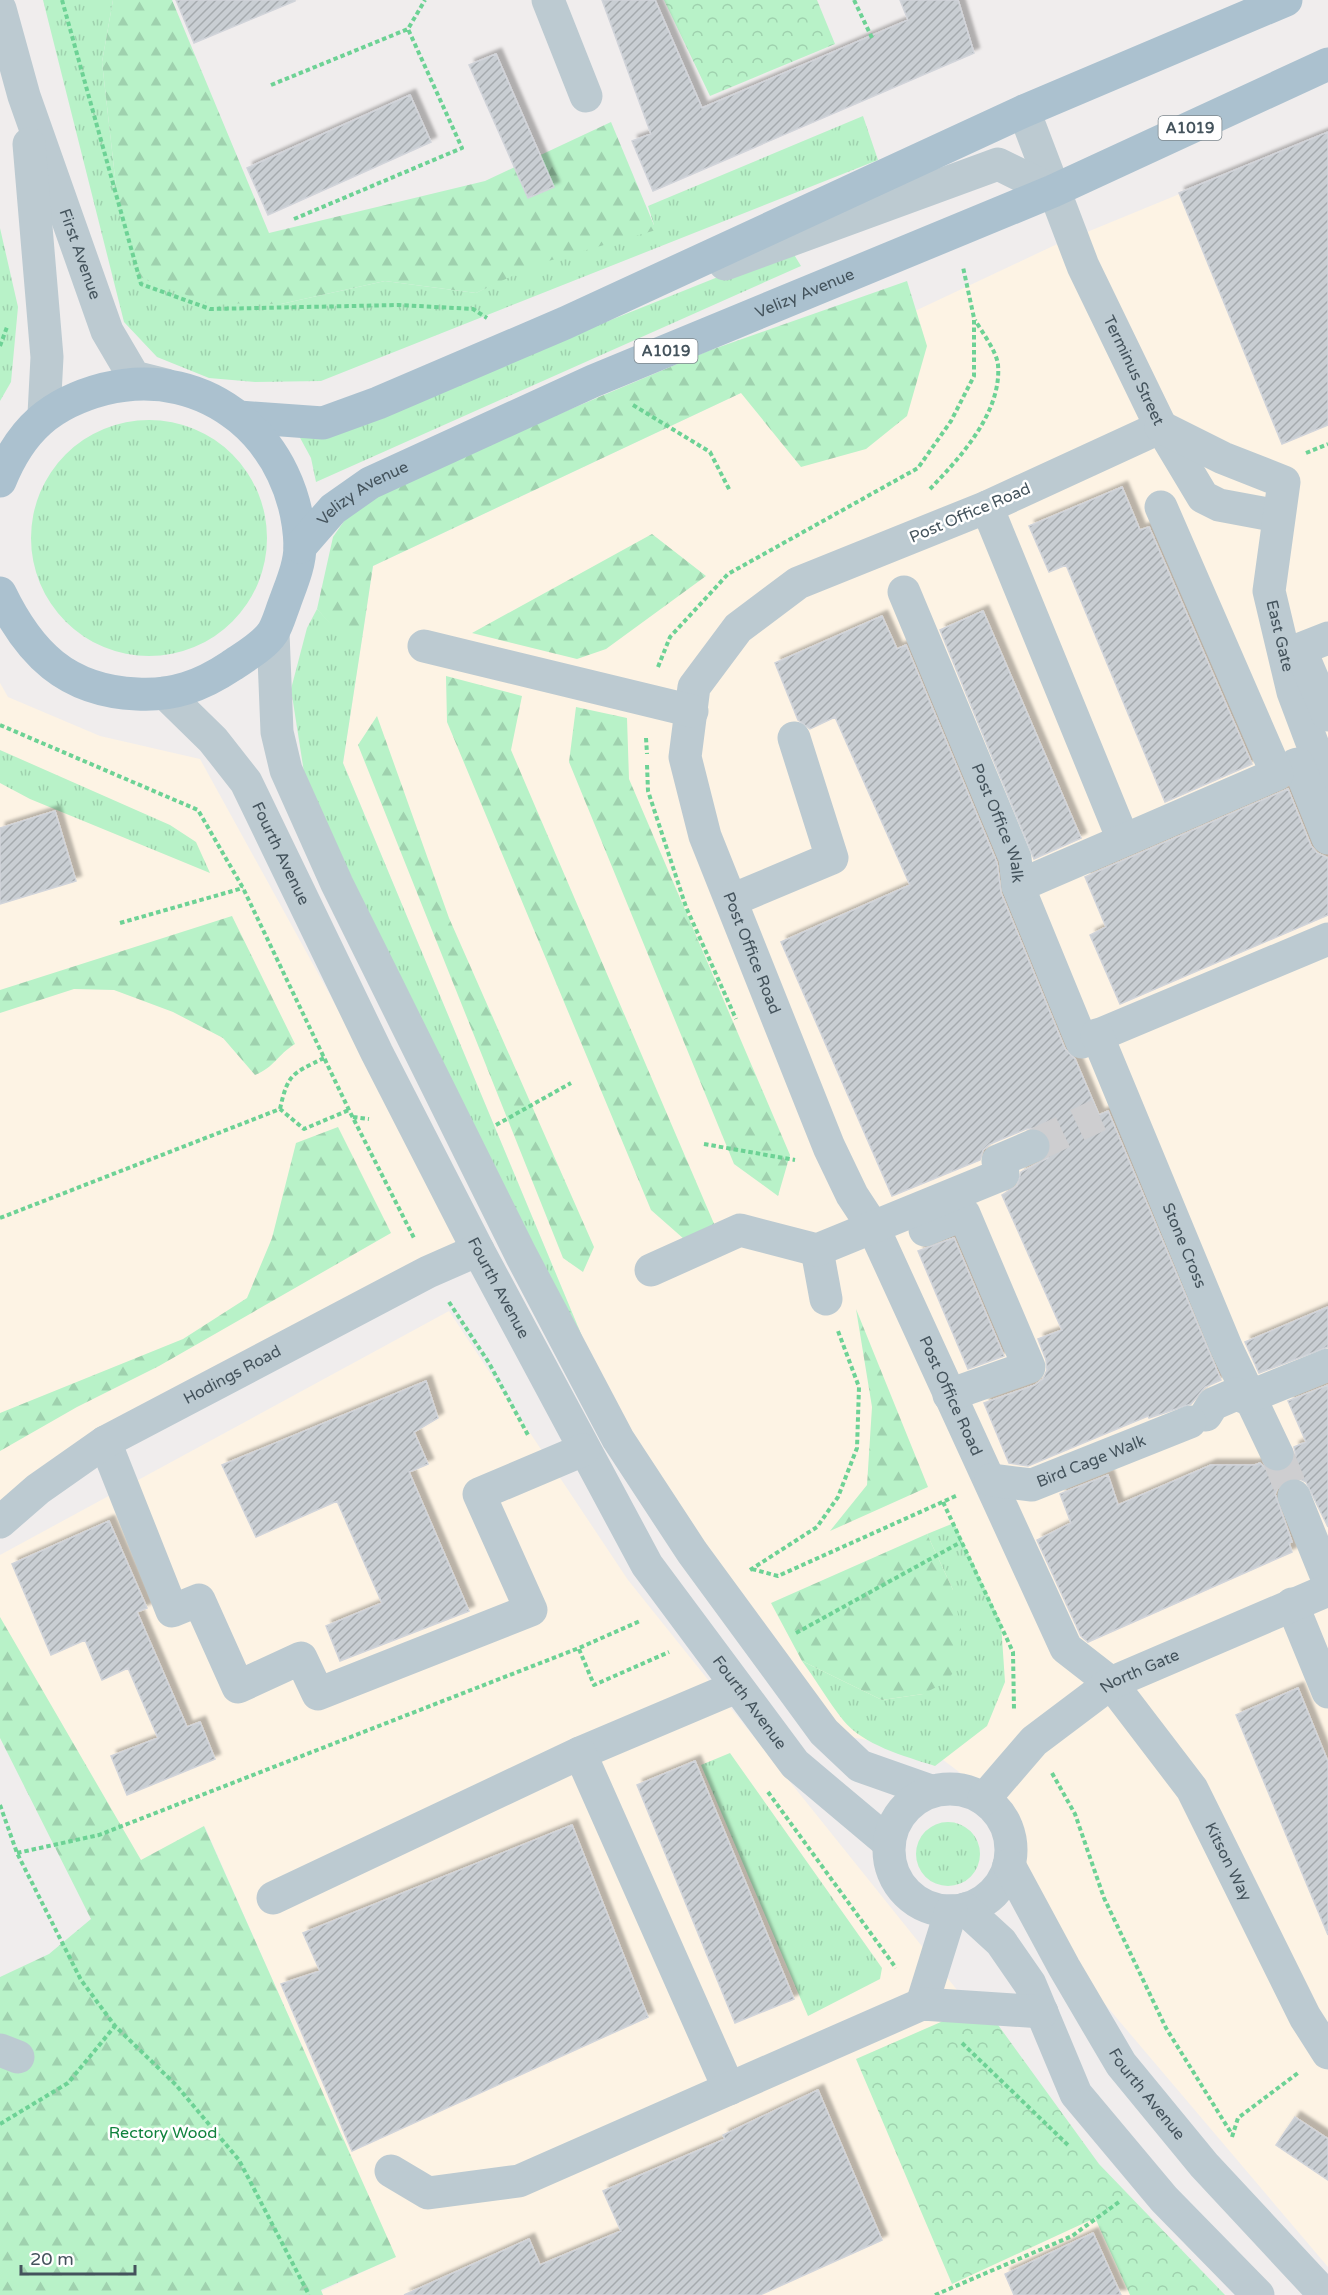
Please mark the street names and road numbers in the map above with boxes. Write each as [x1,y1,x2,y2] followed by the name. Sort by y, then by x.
[1158,116,1222,140] road number: A1019
[55,206,105,302] street label: First Avenue
[752,264,857,323] street label: Velizy Avenue
[1099,312,1169,429] street label: Terminus Street
[634,339,698,363] road number: A1019
[313,457,412,530] street label: Velizy Avenue
[906,478,1034,548] street label: Post Office Road
[1261,598,1298,674] street label: East Gate
[967,760,1028,884] street label: Post Office Walk
[247,799,314,908] street label: Fourth Avenue
[718,889,785,1017] street label: Post Office Road
[1158,1200,1211,1291] street label: Stone Cross
[463,1234,534,1342] street label: Fourth Avenue
[914,1333,987,1459] street label: Post Office Road
[180,1341,285,1409] street label: Hodings Road
[1034,1431,1149,1492] street label: Bird Cage Walk
[1096,1645,1182,1698] street label: North Gate
[708,1652,791,1754] street label: Fourth Avenue
[1200,1819,1256,1905] street label: Kitson Way
[1104,2045,1189,2144] street label: Fourth Avenue

